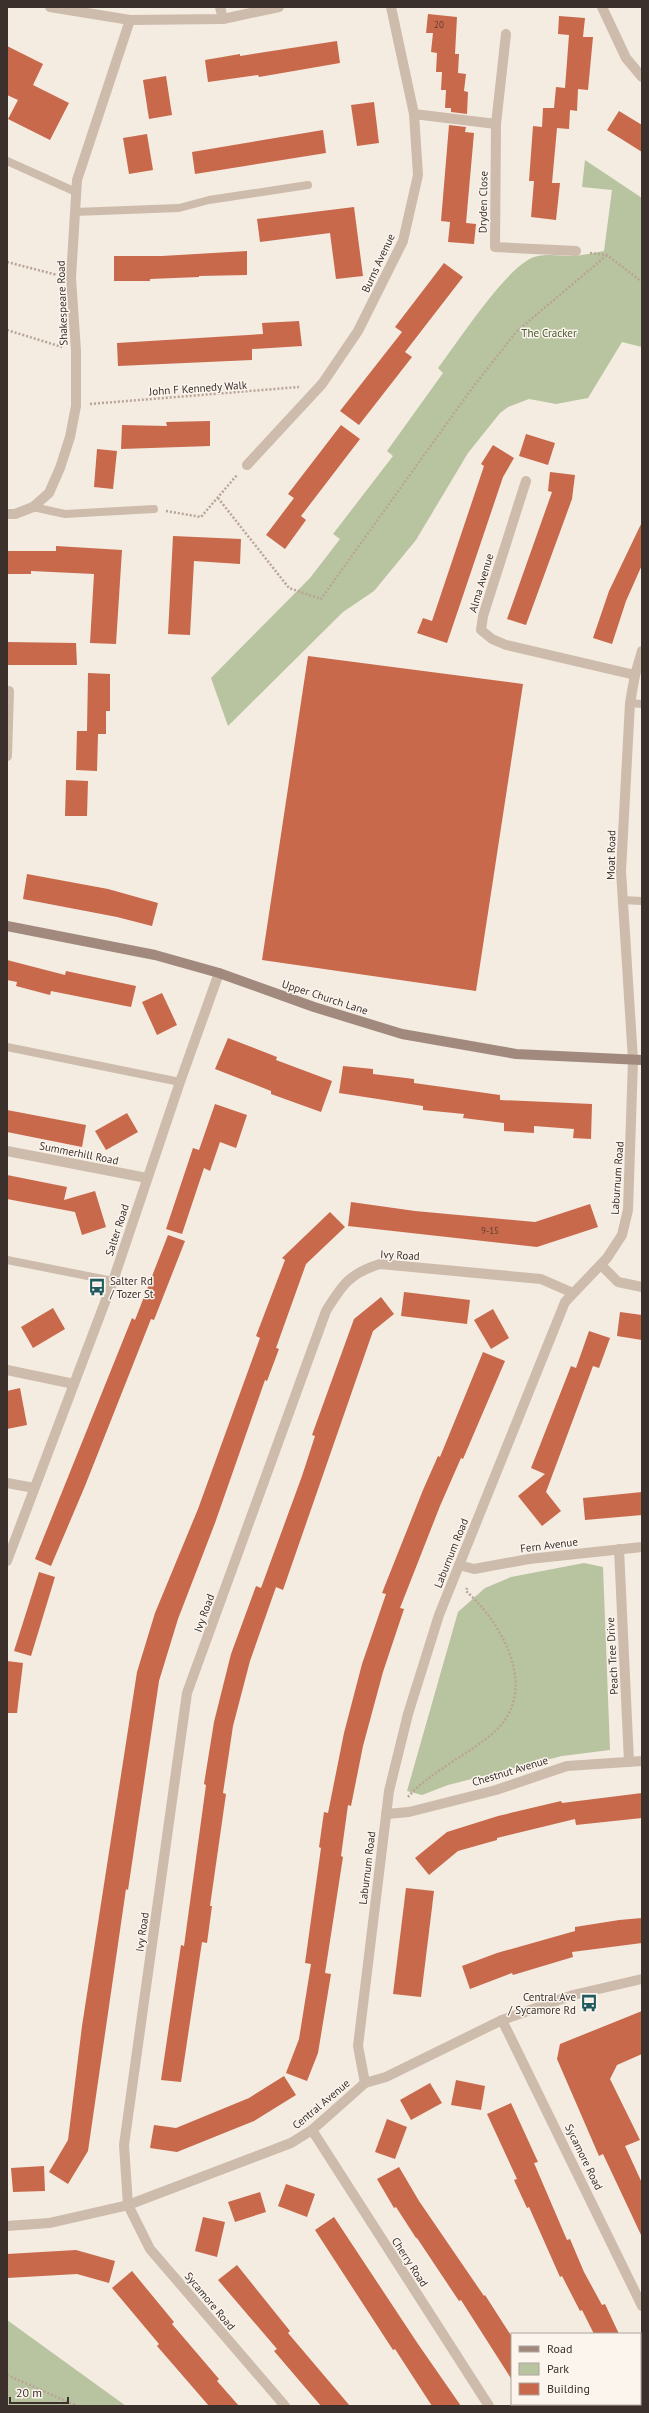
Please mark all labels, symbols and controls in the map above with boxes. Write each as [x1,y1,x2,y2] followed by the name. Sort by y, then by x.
[434,19,444,30] house number: 20
[475,170,491,233] street label: Dryden Close
[358,231,398,295] street label: Burns Avenue
[54,260,70,346] street label: Shakespeare Road
[521,326,577,340] park label: The Cracker
[148,378,248,398] street label: John F Kennedy Walk
[465,551,497,614] street label: Alma Avenue
[604,830,618,880] street label: Moat Road
[280,976,370,1018] street label: Upper Church Lane
[38,1138,120,1168] street label: Summerhill Road
[607,1141,627,1215] street label: Laburnum Road
[102,1202,132,1258] street label: Salter Road
[481,1225,499,1236] house number: 9-15
[380,1247,420,1263] street label: Ivy Road
[109,1274,154,1301] place label: Salter Rd / Tozer St
[87,1277,107,1297] bus stop icon: Salter Rd / Tozer St
[431,1516,471,1590] street label: Laburnum Road
[519,1534,579,1555] street label: Fern Avenue
[191,1592,217,1634] street label: Ivy Road
[603,1616,621,1695] street label: Peach Tree Drive
[470,1753,550,1789] street label: Chestnut Avenue
[356,1831,378,1905] street label: Laburnum Road
[132,1911,152,1953] street label: Ivy Road
[507,1990,576,2017] place label: Central Ave / Sycamore Rd
[579,1993,599,2013] bus stop icon: Central Ave / Sycamore Rd
[289,2076,353,2132] street label: Central Avenue
[562,2122,606,2192] street label: Sycamore Road
[389,2235,431,2289] street label: Cherry Road
[182,2269,238,2333] street label: Sycamore Road
[511,2333,641,2405] legend
[547,2341,572,2356] text: Road
[547,2361,569,2376] text: Park
[10,2379,68,2405] scale bar
[547,2381,590,2396] text: Building
[16,2385,42,2400] text: 20 m

